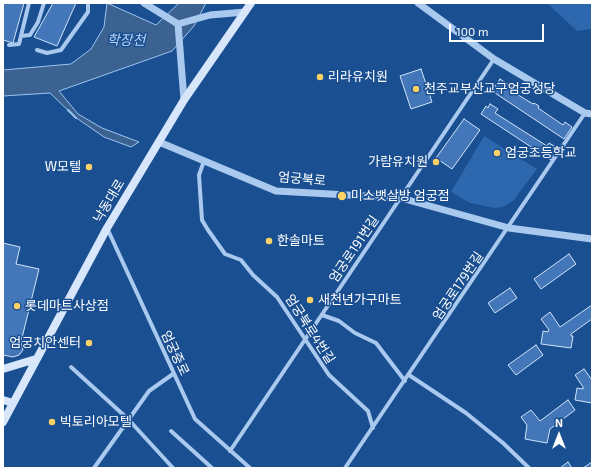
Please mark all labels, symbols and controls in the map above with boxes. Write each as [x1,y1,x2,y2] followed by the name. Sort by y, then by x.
[451,16,546,42] scale bar
[456,24,488,38] text: 100 m
[107,32,145,48] water label: 학장천
[328,69,388,85] place label: 리라유치원
[315,72,325,82] marker: 리라유치원
[424,81,556,97] place label: 천주교부산교구엄궁성당
[411,84,421,94] marker: 천주교부산교구엄궁성당
[505,145,577,161] place label: 엄궁초등학교
[492,148,502,158] marker: 엄궁초등학교
[368,154,428,170] place label: 가람유치원
[431,157,441,167] marker: 가람유치원
[45,159,81,175] place label: W모텔
[84,162,94,172] marker: W모텔
[277,169,327,189] street label: 엄궁북로
[90,176,128,226] street label: 낙동대로
[351,188,450,204] place label: 미소뱃살방 엄궁점
[336,190,348,202] marker: 미소뱃살방 엄궁점
[326,212,382,286] street label: 엄궁로191번길
[277,233,325,249] place label: 한솔마트
[264,236,274,246] marker: 한솔마트
[429,249,487,323] street label: 엄궁로179번길
[282,291,338,367] street label: 엄궁북로4번길
[318,292,402,308] place label: 새천년가구마트
[305,295,315,305] marker: 새천년가구마트
[25,298,109,314] place label: 롯데마트사상점
[12,301,22,311] marker: 롯데마트사상점
[158,328,192,378] street label: 엄궁중로
[9,335,81,351] place label: 엄궁치안센터
[84,338,94,348] marker: 엄궁치안센터
[60,414,132,430] place label: 빅토리아모텔
[539,415,579,455] north arrow
[555,416,563,429] text: N
[47,417,57,427] marker: 빅토리아모텔

